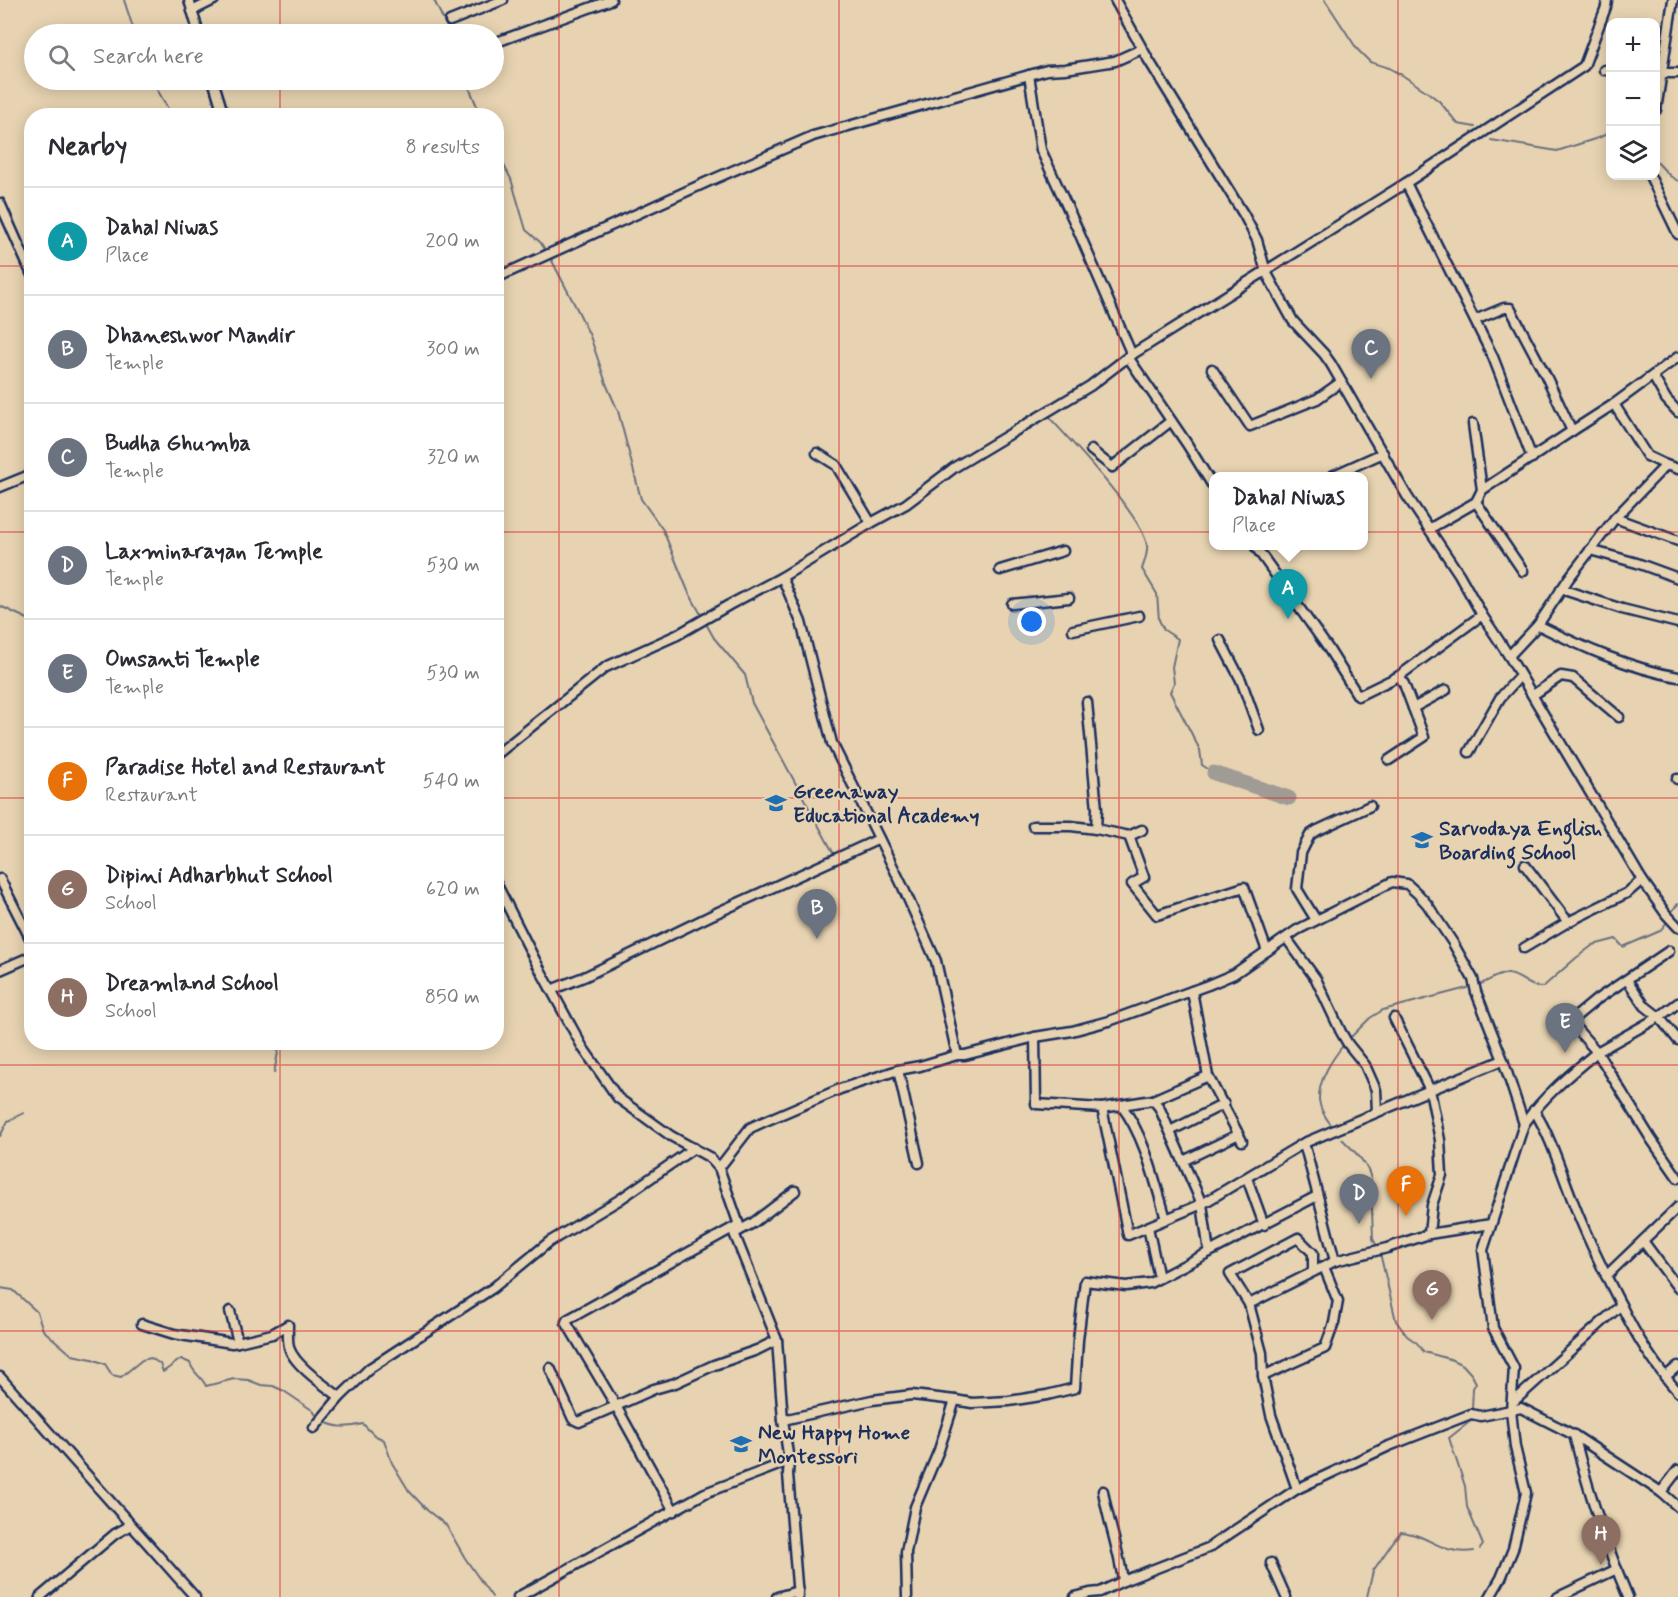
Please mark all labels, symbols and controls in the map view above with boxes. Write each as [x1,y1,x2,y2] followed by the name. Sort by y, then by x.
[1606,18,1660,180] map controls
[1606,18,1660,72] button: +
[24,24,504,90] search box
[45,41,78,74] icon: search
[93,43,204,71] text: Search here
[1606,72,1660,126] button: −
[1606,126,1660,180] button: layers
[48,130,127,164] text: Nearby
[406,134,480,161] text: 8 results
[105,214,218,242] text: Dahal Niwas
[61,228,74,255] text: A
[425,228,480,255] text: 200 m
[105,242,149,269] text: Place
[105,322,295,350] text: Dhaneshwor Mandir
[1352,330,1390,379] pin: C
[61,336,74,363] text: B
[426,336,480,363] text: 300 m
[105,350,164,377] text: Temple
[105,430,251,458] text: Budha Ghumba
[60,444,75,471] text: C
[427,444,480,471] text: 320 m
[105,458,164,485] text: Temple
[1209,472,1368,550] popup
[1232,484,1345,512] text: Dahal Niwas
[1232,512,1276,539] text: Place
[105,538,323,566] text: Laxminarayan Temple
[61,552,74,579] text: D
[426,552,480,579] text: 530 m
[105,566,164,593] text: Temple
[1268,570,1308,619] pin: A
[1017,607,1046,636] your location
[105,646,260,674] text: Omsanti Temple
[62,660,73,687] text: E
[426,660,480,687] text: 530 m
[105,674,164,701] text: Temple
[105,754,386,782] text: Paradise Hotel and Restaurant
[62,768,73,795] text: F
[423,768,480,795] text: 540 m
[793,778,980,830] place label: Greenaway Educational Academy
[105,782,198,809] text: Restaurant
[764,791,788,815] school or university icon: Greenaway Educational Academy
[1439,815,1603,869] place label: Sarvodaya English Boarding School
[1410,828,1434,852] school or university icon: Sarvodaya English Boarding School
[105,862,333,890] text: Dipini Adharbhut School
[61,876,74,903] text: G
[426,876,480,903] text: 620 m
[105,890,157,917] text: School
[798,890,836,939] pin: B
[105,970,279,998] text: Dreamland School
[61,984,74,1011] text: H
[425,984,480,1011] text: 850 m
[105,998,157,1025] text: School
[1546,1004,1584,1053] pin: E
[1386,1166,1426,1216] pin: F
[1340,1174,1378,1224] pin: D
[1412,1270,1452,1320] pin: G
[758,1419,910,1471] place label: New Happy Home Montessori
[729,1432,753,1456] school or university icon: New Happy Home Montessori
[1582,1516,1620,1565] pin: H

